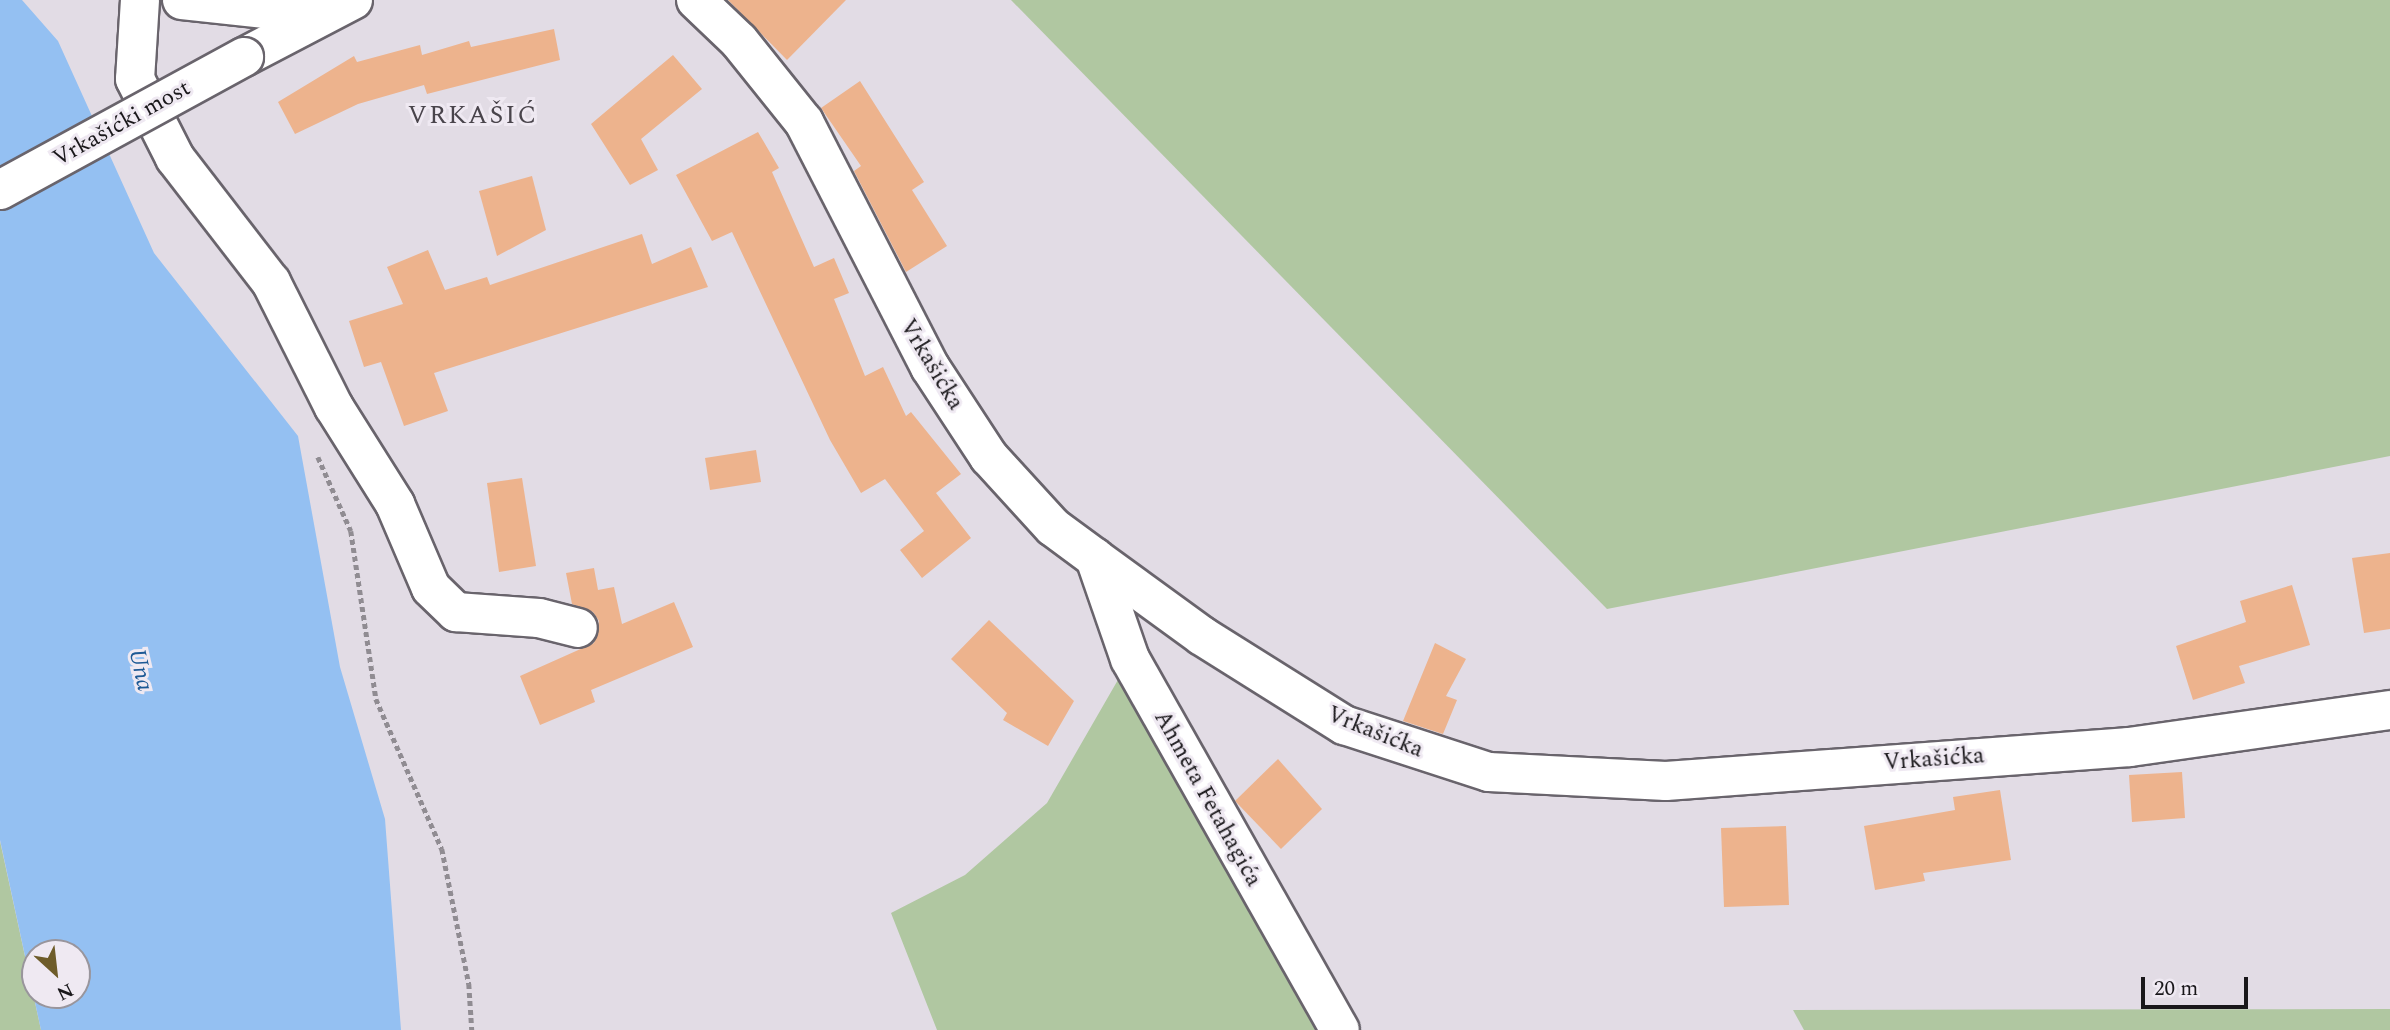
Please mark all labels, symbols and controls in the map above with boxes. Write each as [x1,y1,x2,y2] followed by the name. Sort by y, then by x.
[49,75,195,173] street label: Vrkašićki most
[409,100,537,132] district label: VRKAŠIĆ
[893,315,969,415] street label: Vrkašićka
[121,646,159,694] water label: Una
[1323,701,1427,765] street label: Vrkašićka
[1147,706,1267,892] street label: Ahmeta Fetahagića
[1883,743,1985,777] street label: Vrkašićka
[21,939,91,1009] north arrow
[2145,964,2252,1008] scale bar
[2154,973,2198,1005] text: 20 m
[51,975,78,1008] text: N

